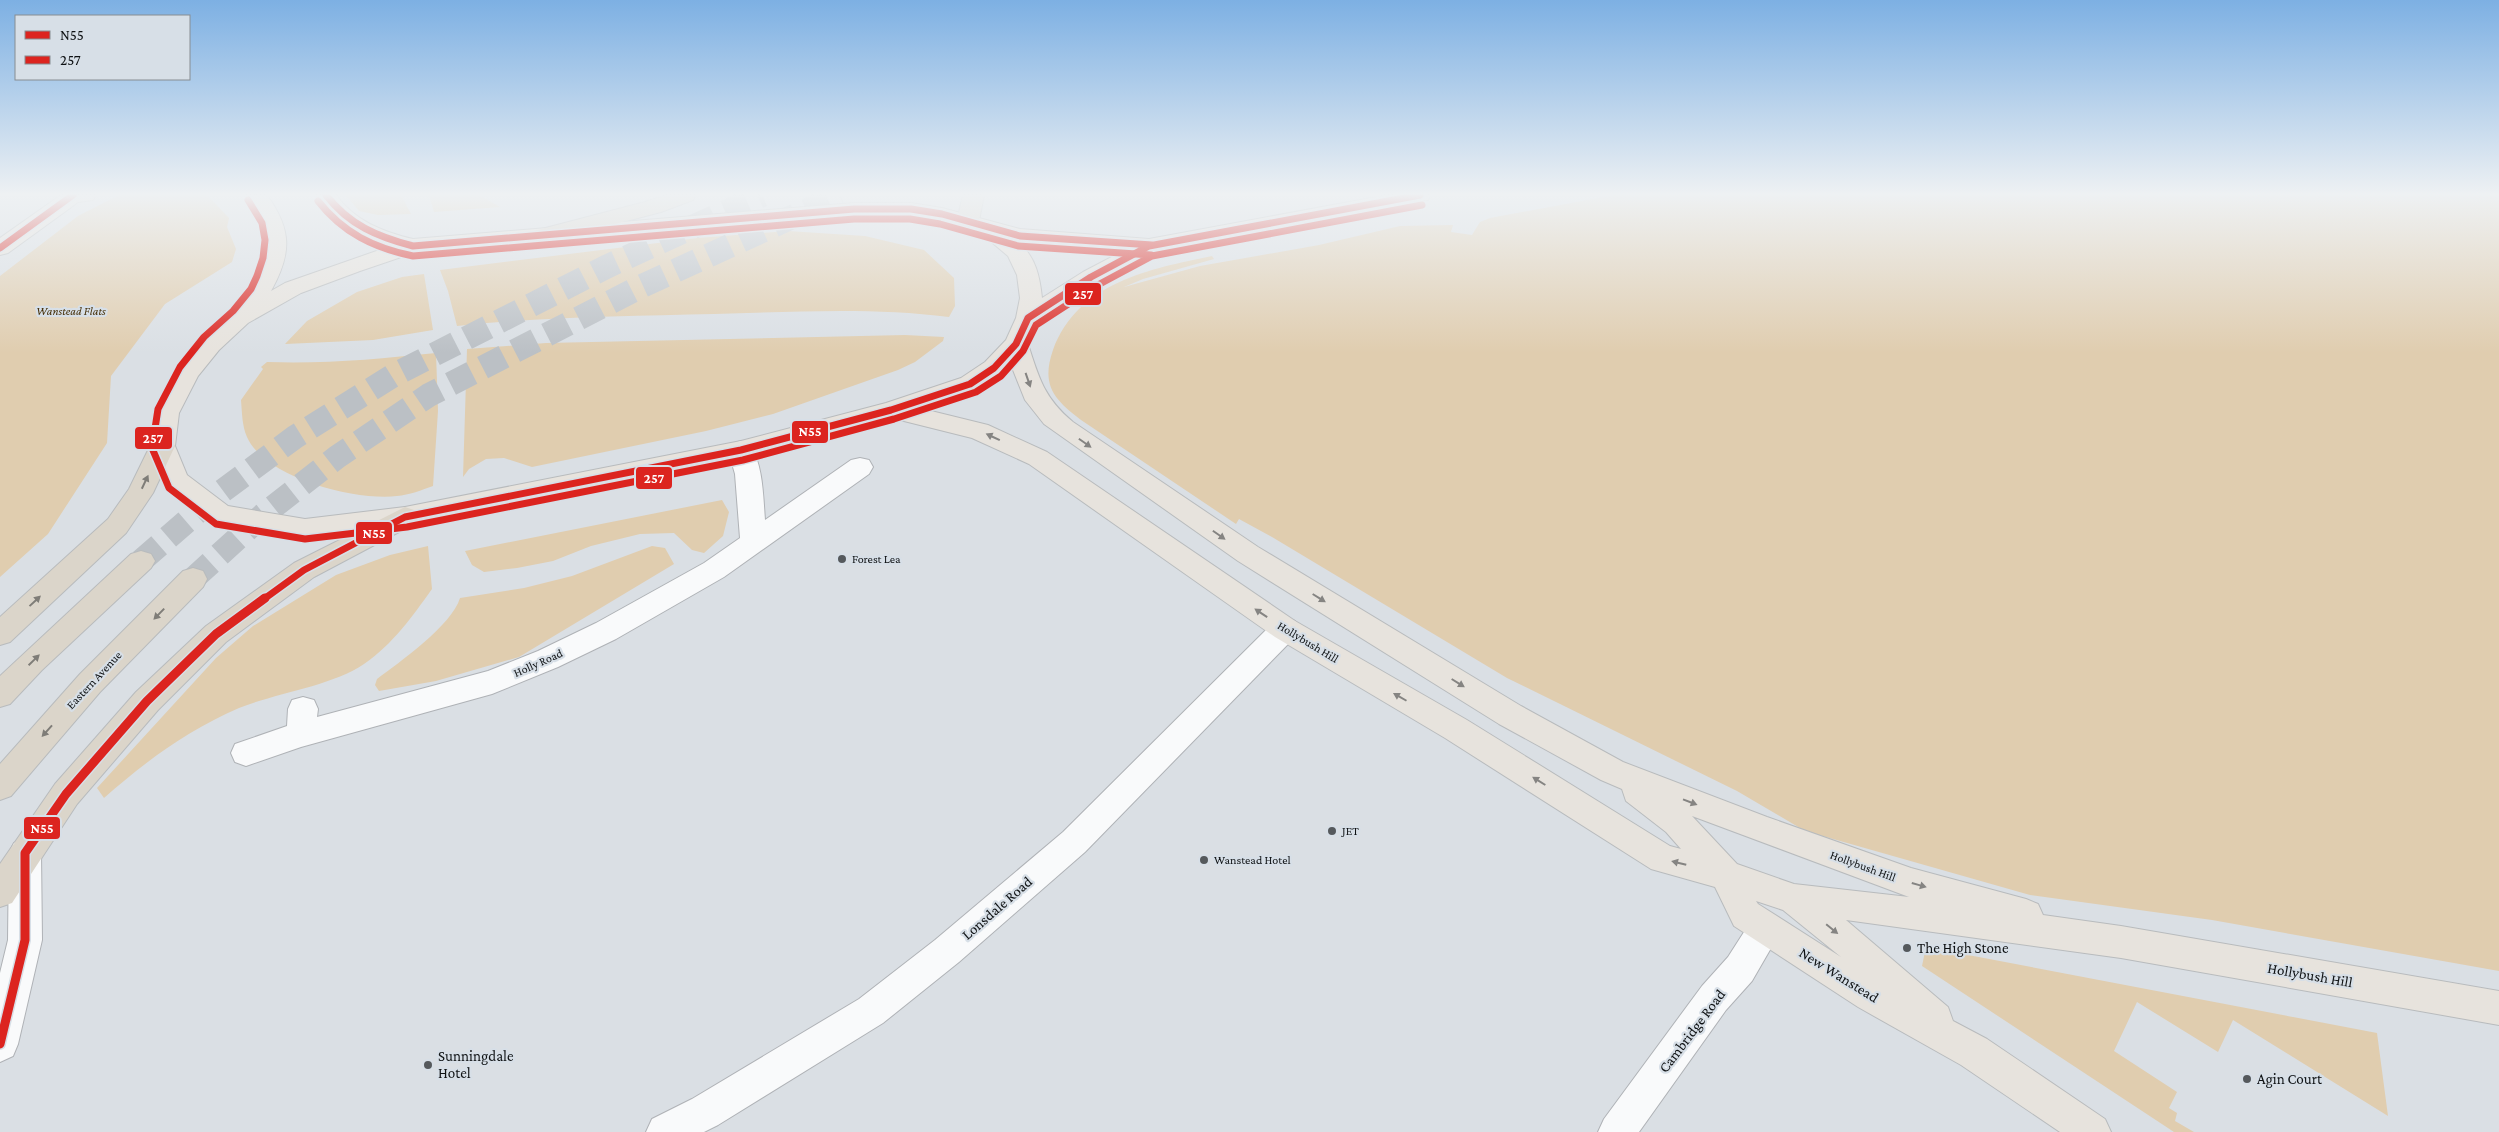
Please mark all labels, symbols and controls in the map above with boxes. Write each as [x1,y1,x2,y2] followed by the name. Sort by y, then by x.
[15,15,190,80] legend
[60,27,84,43] text: N55
[60,52,81,68] text: 257
[1064,282,1102,306] line badge: 257
[1073,286,1093,302] text: 257
[36,304,106,318] park label: Wanstead Flats
[1025,373,1032,388] one-way arrow
[791,420,829,444] line badge: N55
[798,423,822,439] text: N55
[134,426,173,450] line badge: 257
[143,430,163,446] text: 257
[986,433,1001,442] one-way arrow
[1078,438,1092,447] one-way arrow
[635,466,673,490] line badge: 257
[644,470,664,486] text: 257
[141,475,149,489] one-way arrow
[355,521,393,545] line badge: N55
[362,525,386,541] text: N55
[1212,530,1226,540] one-way arrow
[852,552,901,566] place label: Forest Lea
[836,553,848,565] marker: Forest Lea
[1313,594,1326,603] one-way arrow
[29,595,41,607] one-way arrow
[153,607,165,619] one-way arrow
[1254,608,1268,618] one-way arrow
[1275,618,1341,666] street label: Hollybush Hill
[511,646,565,680] street label: Holly Road
[64,648,124,712] street label: Eastern Avenue
[28,654,40,666] one-way arrow
[1451,678,1464,688] one-way arrow
[1394,692,1407,701] one-way arrow
[41,725,53,737] one-way arrow
[1532,777,1545,786] one-way arrow
[1683,798,1698,806] one-way arrow
[23,816,61,840] line badge: N55
[30,820,54,836] text: N55
[1341,824,1359,838] place label: JET
[1326,825,1338,837] marker: JET
[1828,848,1898,884] street label: Hollybush Hill
[1214,853,1291,867] place label: Wanstead Hotel
[1198,854,1210,866] marker: Wanstead Hotel
[1671,859,1686,867] one-way arrow
[959,873,1035,943] street label: Lonsdale Road
[1911,882,1926,890] one-way arrow
[1826,924,1839,935] one-way arrow
[1917,940,2009,957] place label: The High Stone
[1901,942,1913,954] marker: The High Stone
[1796,944,1882,1006] street label: New Wanstead
[2266,960,2354,991] street label: Hollybush Hill
[1656,986,1729,1076] street label: Cambridge Road
[438,1048,514,1081] place label: Sunningdale Hotel
[422,1059,434,1071] marker: Sunningdale Hotel
[2257,1071,2323,1088] place label: Agin Court
[2241,1073,2253,1085] marker: Agin Court

